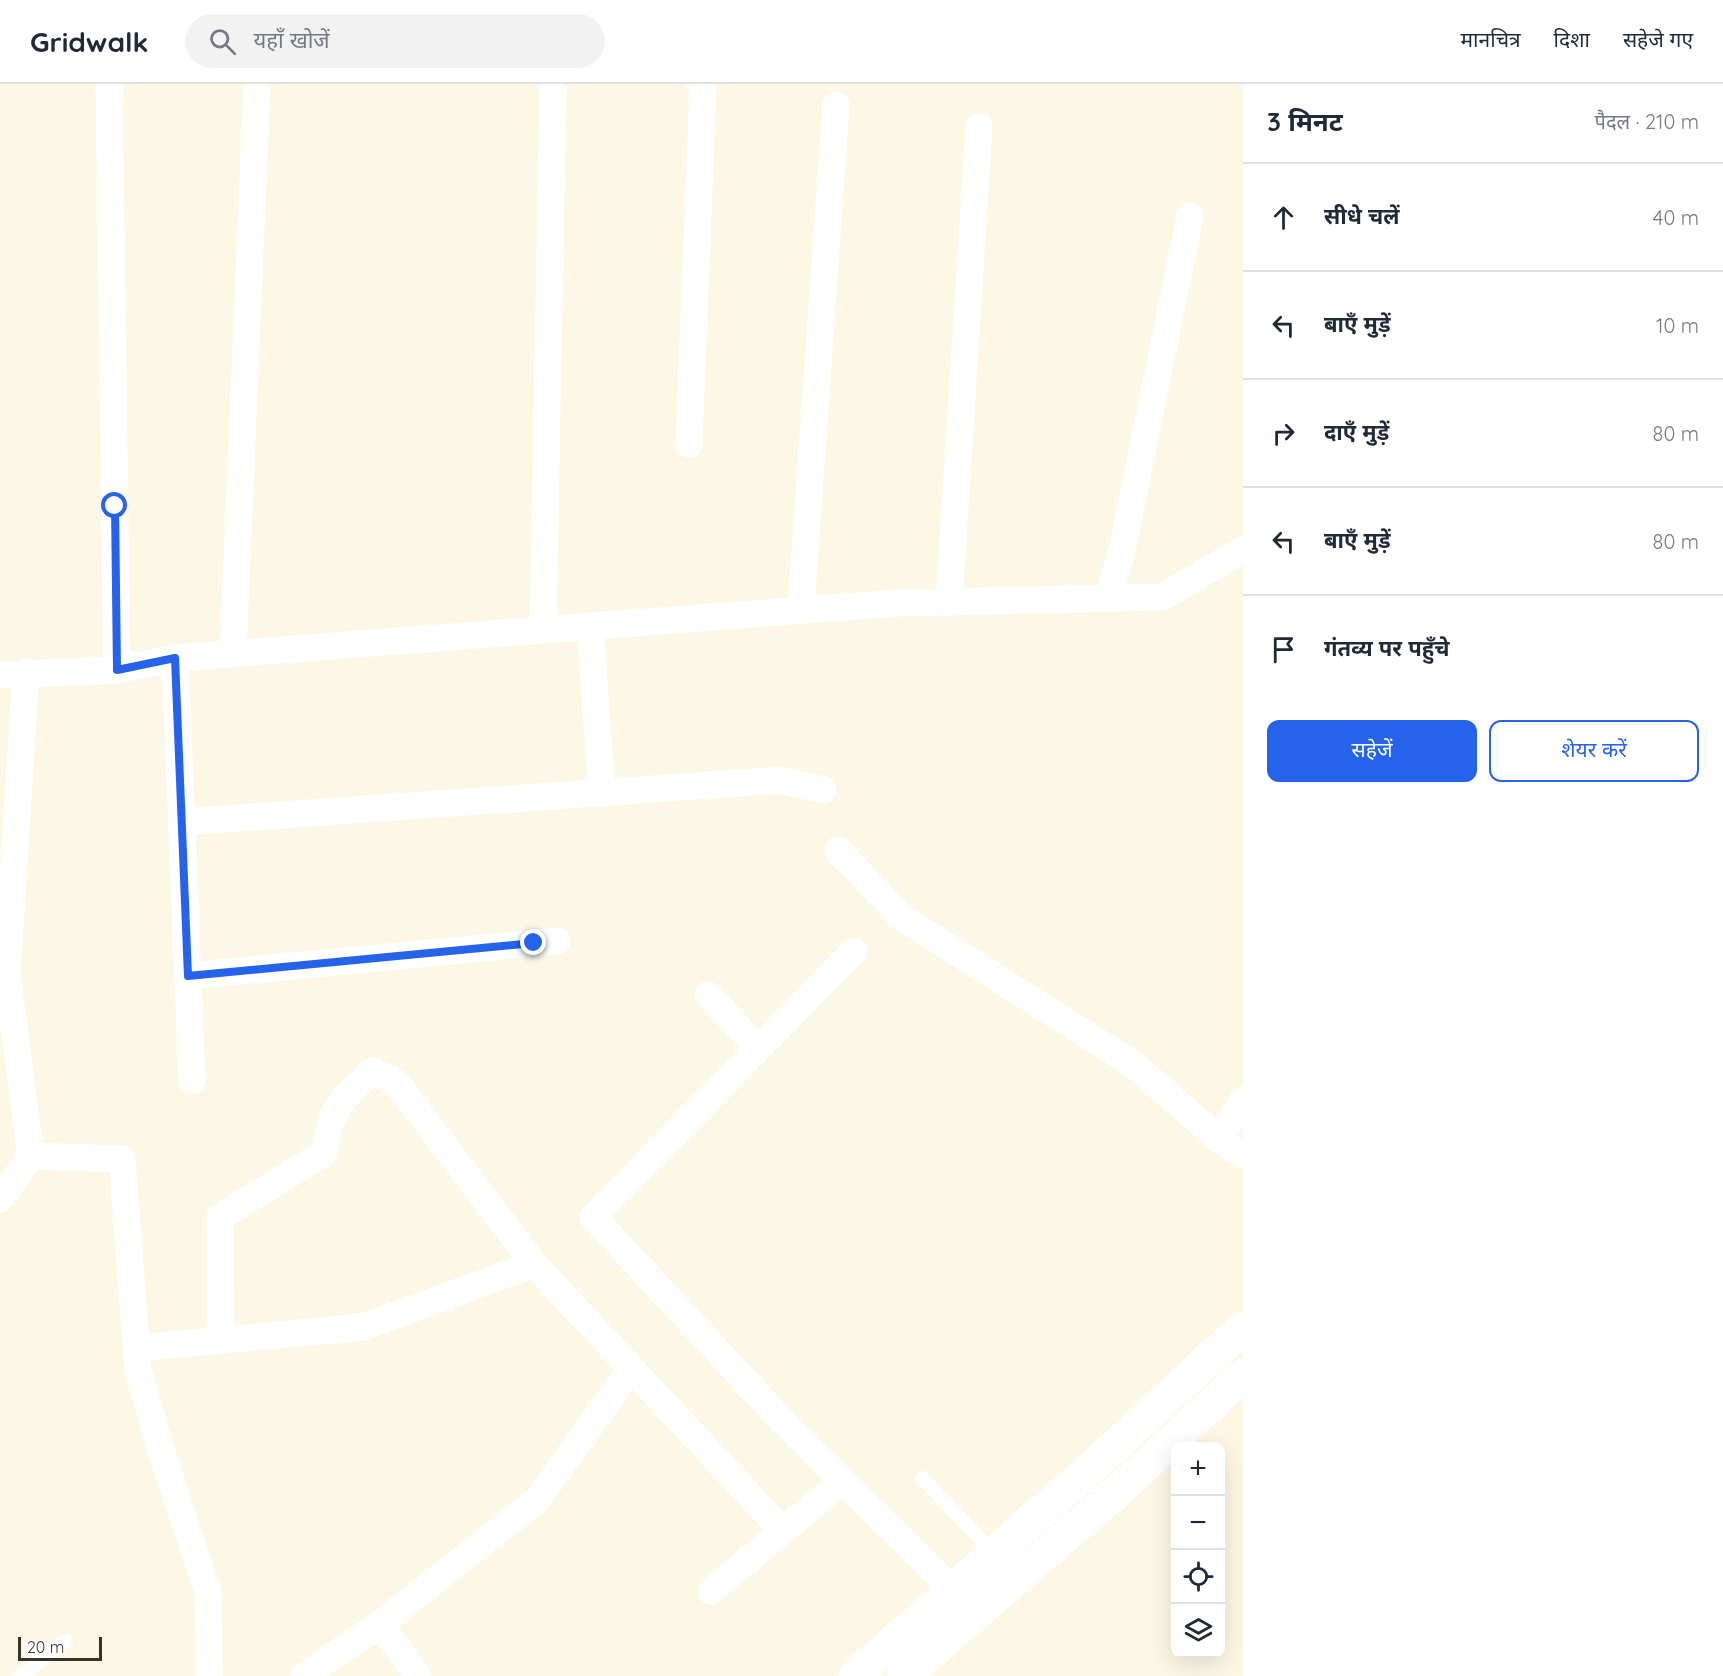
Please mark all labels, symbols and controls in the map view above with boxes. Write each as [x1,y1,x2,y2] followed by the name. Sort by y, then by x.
[185,14,605,68] search box
[30,24,149,59] text: Gridwalk
[206,25,239,58] icon: search
[254,26,330,54] text: यहाँ खोजें
[1461,26,1521,52] text: मानचित्र
[1554,26,1590,52] text: दिशा
[1623,26,1693,52] text: सहेजे गए
[1267,105,1343,138] text: 3 मिनट
[1595,109,1699,134] text: पैदल · 210 m
[1267,201,1300,234] icon: ahead
[1324,202,1400,230] text: सीधे चलें
[1653,205,1699,230] text: 40 m
[1267,309,1300,342] icon: left
[1324,310,1390,338] text: बाएँ मुड़ें
[1656,313,1699,338] text: 10 m
[1267,417,1300,450] icon: right
[1324,418,1389,446] text: दाएँ मुड़ें
[1653,421,1699,446] text: 80 m
[101,492,127,518] route start
[1267,525,1300,558] icon: left
[1324,526,1390,554] text: बाएँ मुड़ें
[1653,529,1699,554] text: 80 m
[1267,633,1300,666] icon: arrive
[1324,634,1449,662] text: गंतव्य पर पहुँचे
[1267,720,1477,782] button: सहेजें
[1489,720,1699,782] button: शेयर करें
[520,929,546,955] route end
[1171,1442,1225,1658] map controls
[1171,1442,1225,1496] button: +
[1171,1496,1225,1550] button: −
[1171,1550,1225,1604] button: locate
[1171,1604,1225,1658] button: layers
[18,1634,102,1662] scale bar
[27,1637,64,1657] text: 20 m

